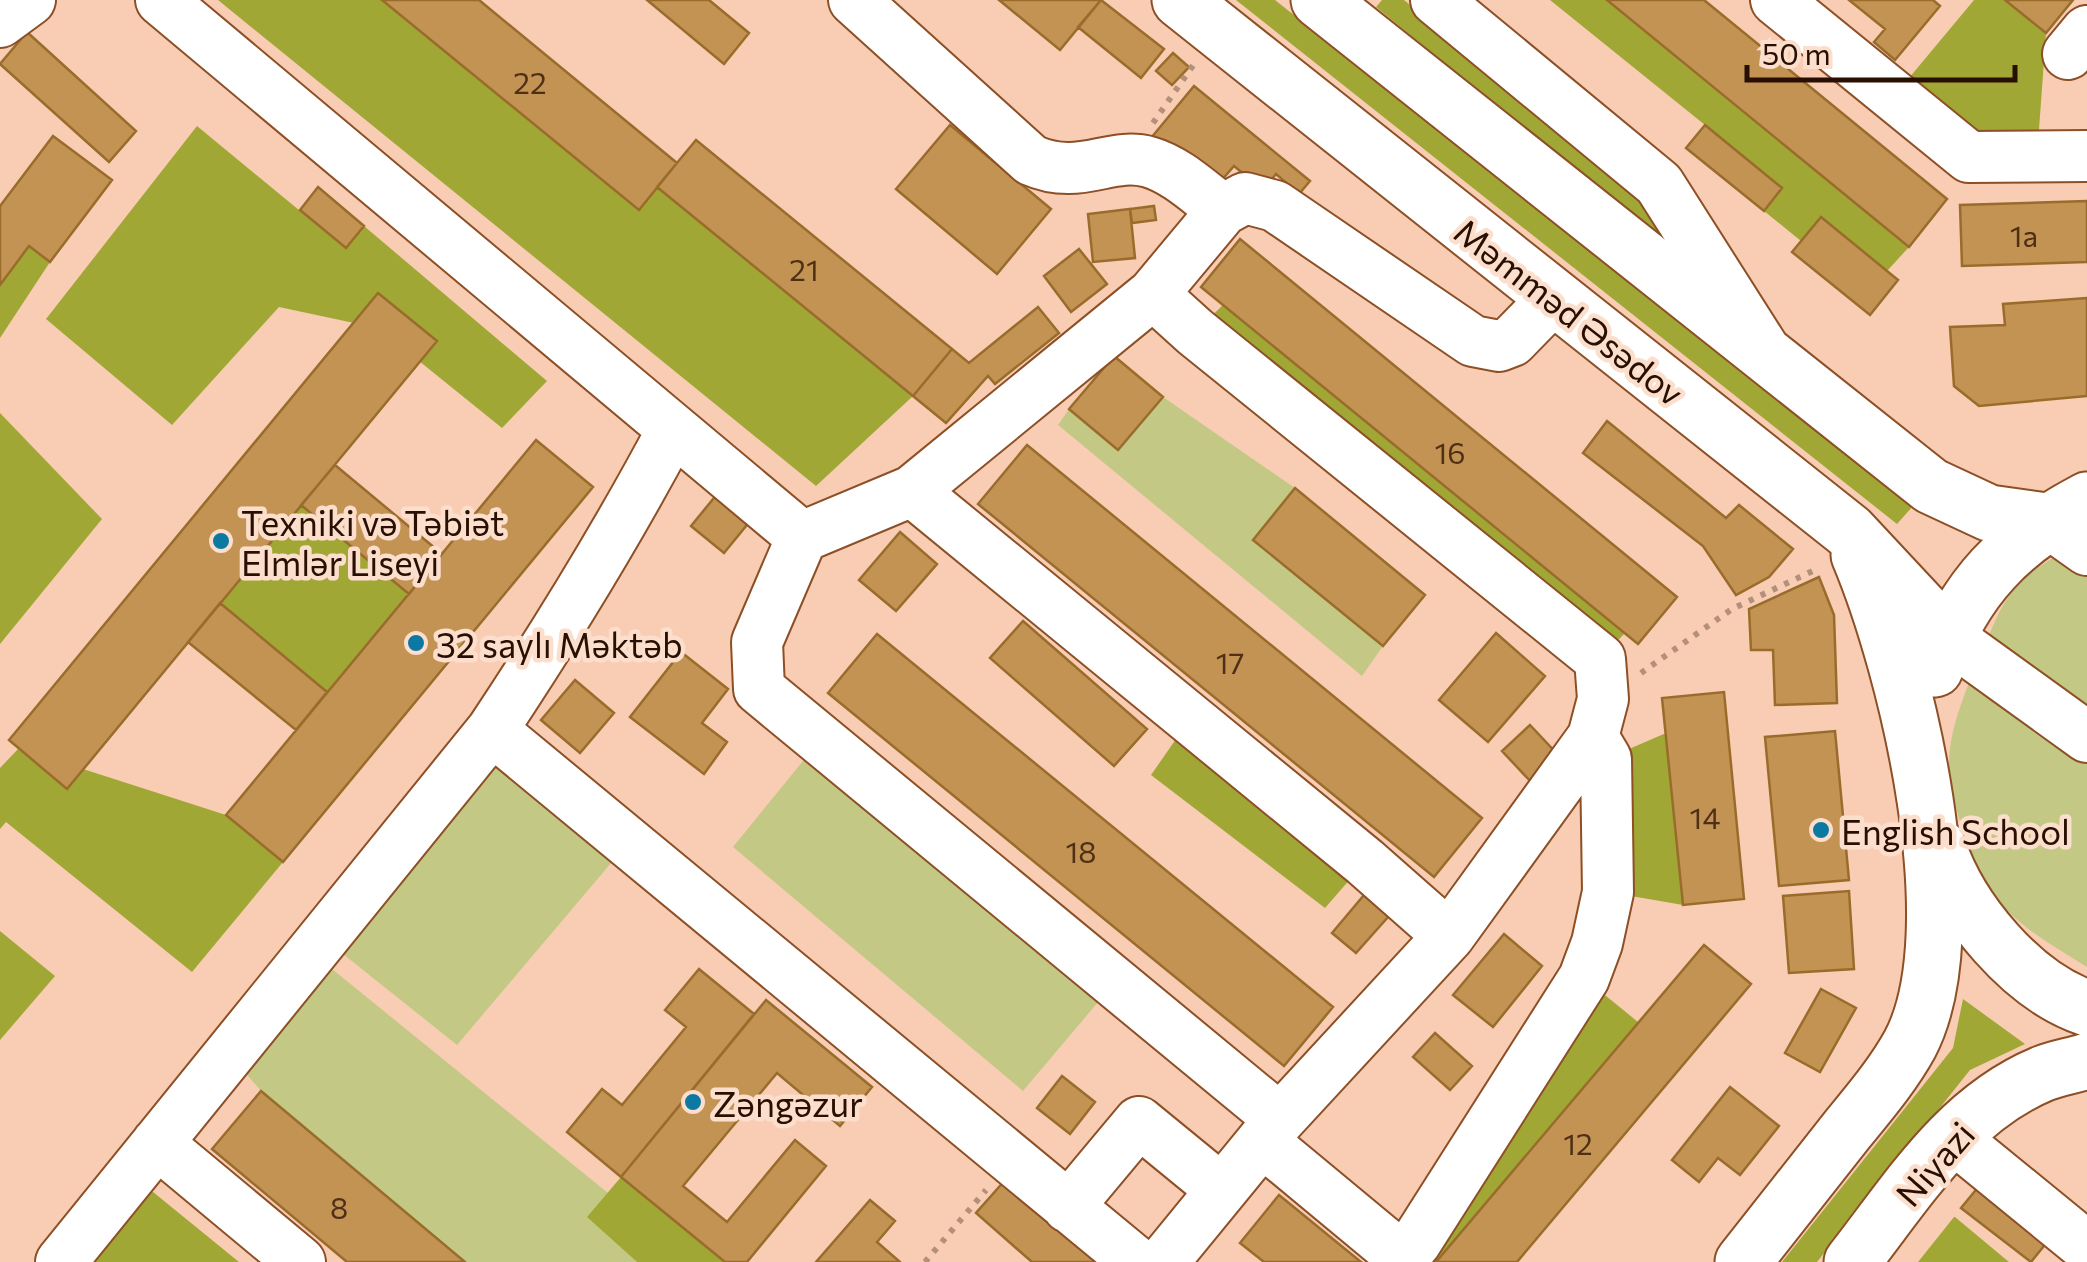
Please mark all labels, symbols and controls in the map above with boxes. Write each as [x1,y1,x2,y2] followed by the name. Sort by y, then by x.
[1747,20,2014,82] scale bar
[1762,34,1831,71] text: 50 m
[513,63,547,100] house number: 22
[1447,208,1693,414] street label: Məmməd Əsədov
[2010,216,2038,253] house number: 1a
[789,250,819,287] house number: 21
[1434,433,1466,470] house number: 16
[241,500,504,583] place label: Texniki və Təbiət Elmlər Liseyi
[210,530,232,552] marker: Texniki və Təbiət Elmlər Liseyi
[436,622,683,665] place label: 32 saylı Məktəb
[405,632,427,654] marker: 32 saylı Məktəb
[1216,643,1244,680] house number: 17
[1690,798,1720,835] house number: 14
[1841,809,2070,852] place label: English School
[1810,819,1832,841] marker: English School
[1065,832,1097,869] house number: 18
[713,1081,863,1124] place label: Zəngəzur
[682,1091,704,1113] marker: Zəngəzur
[1886,1112,1982,1214] street label: Niyazi
[1563,1124,1593,1161] house number: 12
[330,1188,348,1225] house number: 8

